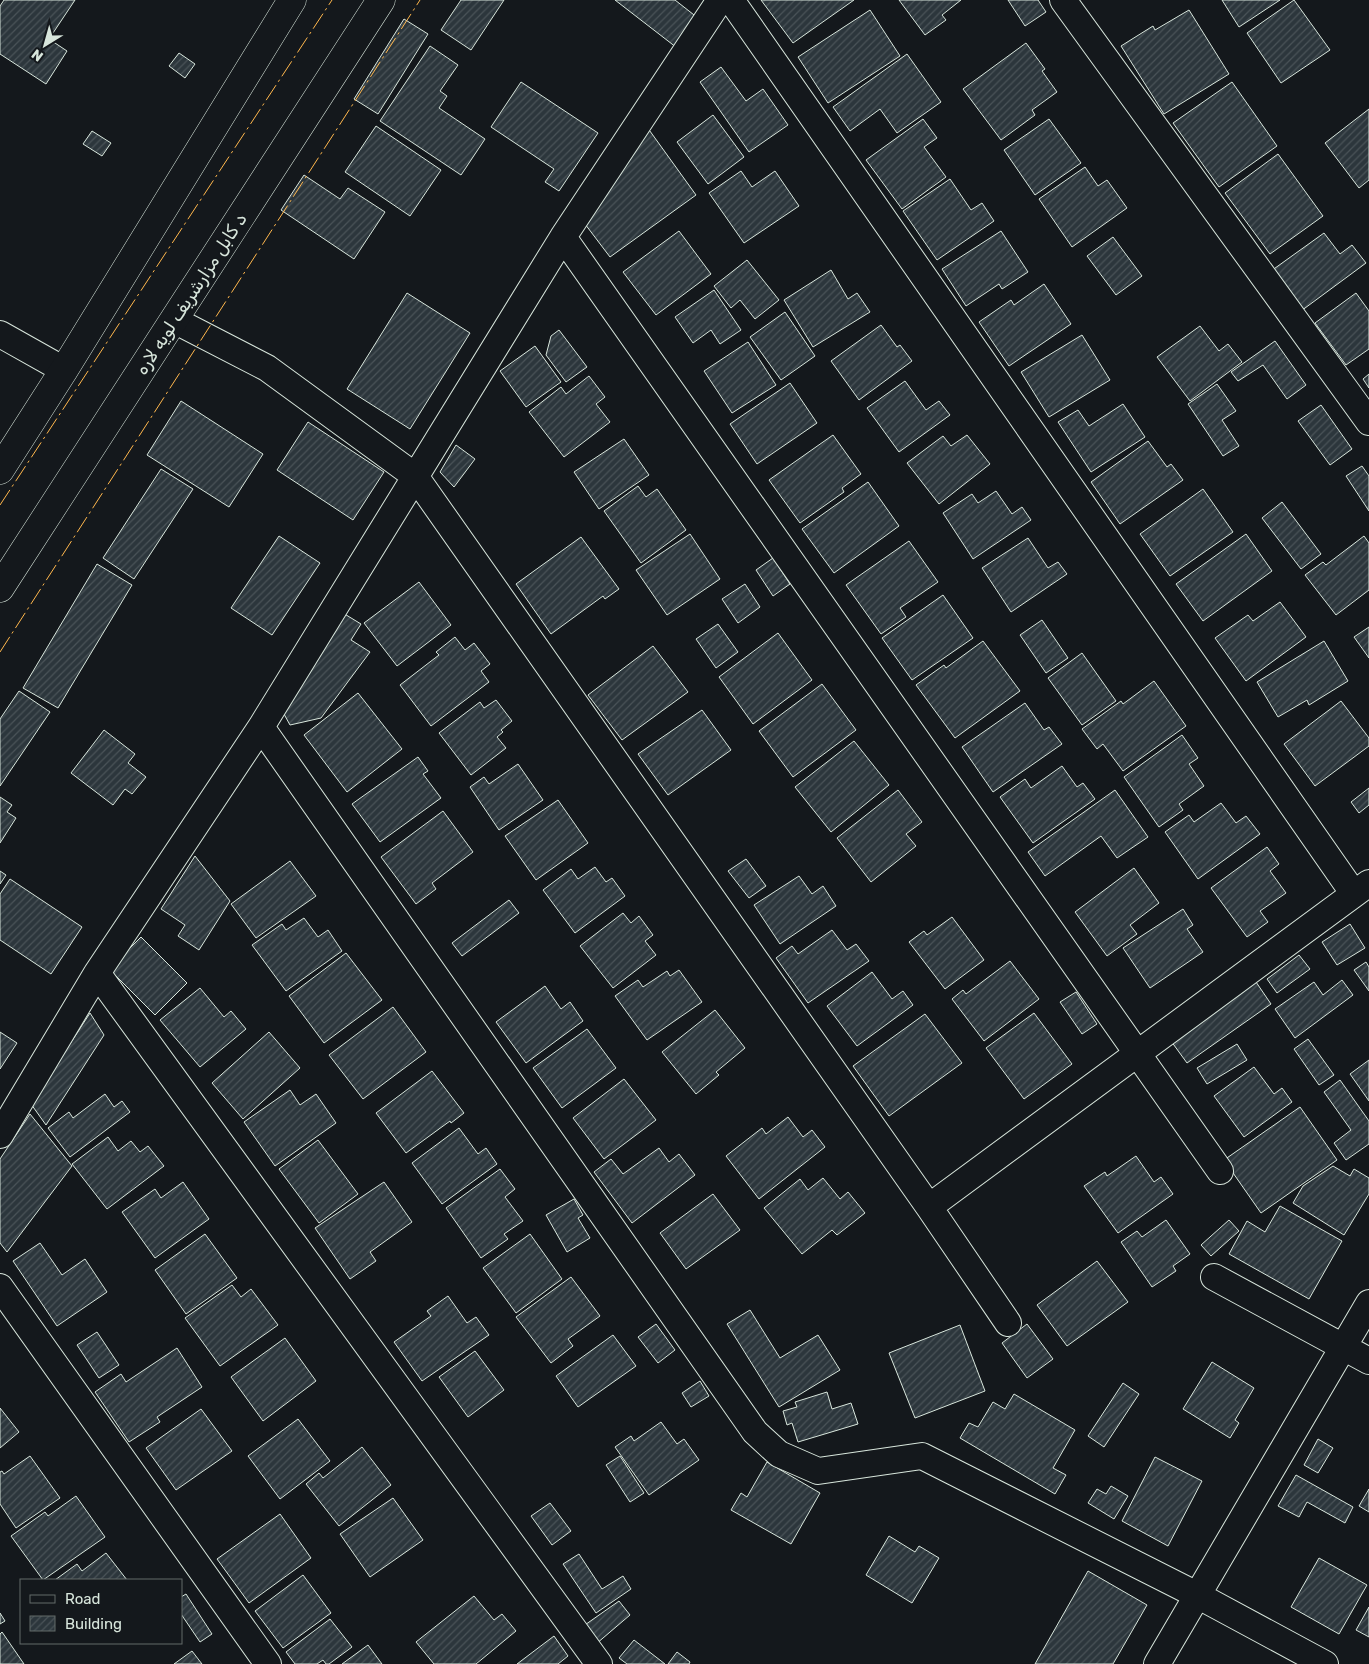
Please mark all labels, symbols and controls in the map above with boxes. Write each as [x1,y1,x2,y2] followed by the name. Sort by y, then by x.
[20,20,70,70] north arrow
[28,45,47,65] text: N
[130,209,252,379] street label: د کابل مزارشریف لویه لاره
[20,1579,182,1644] legend
[65,1590,101,1608] text: Road
[65,1615,122,1633] text: Building

